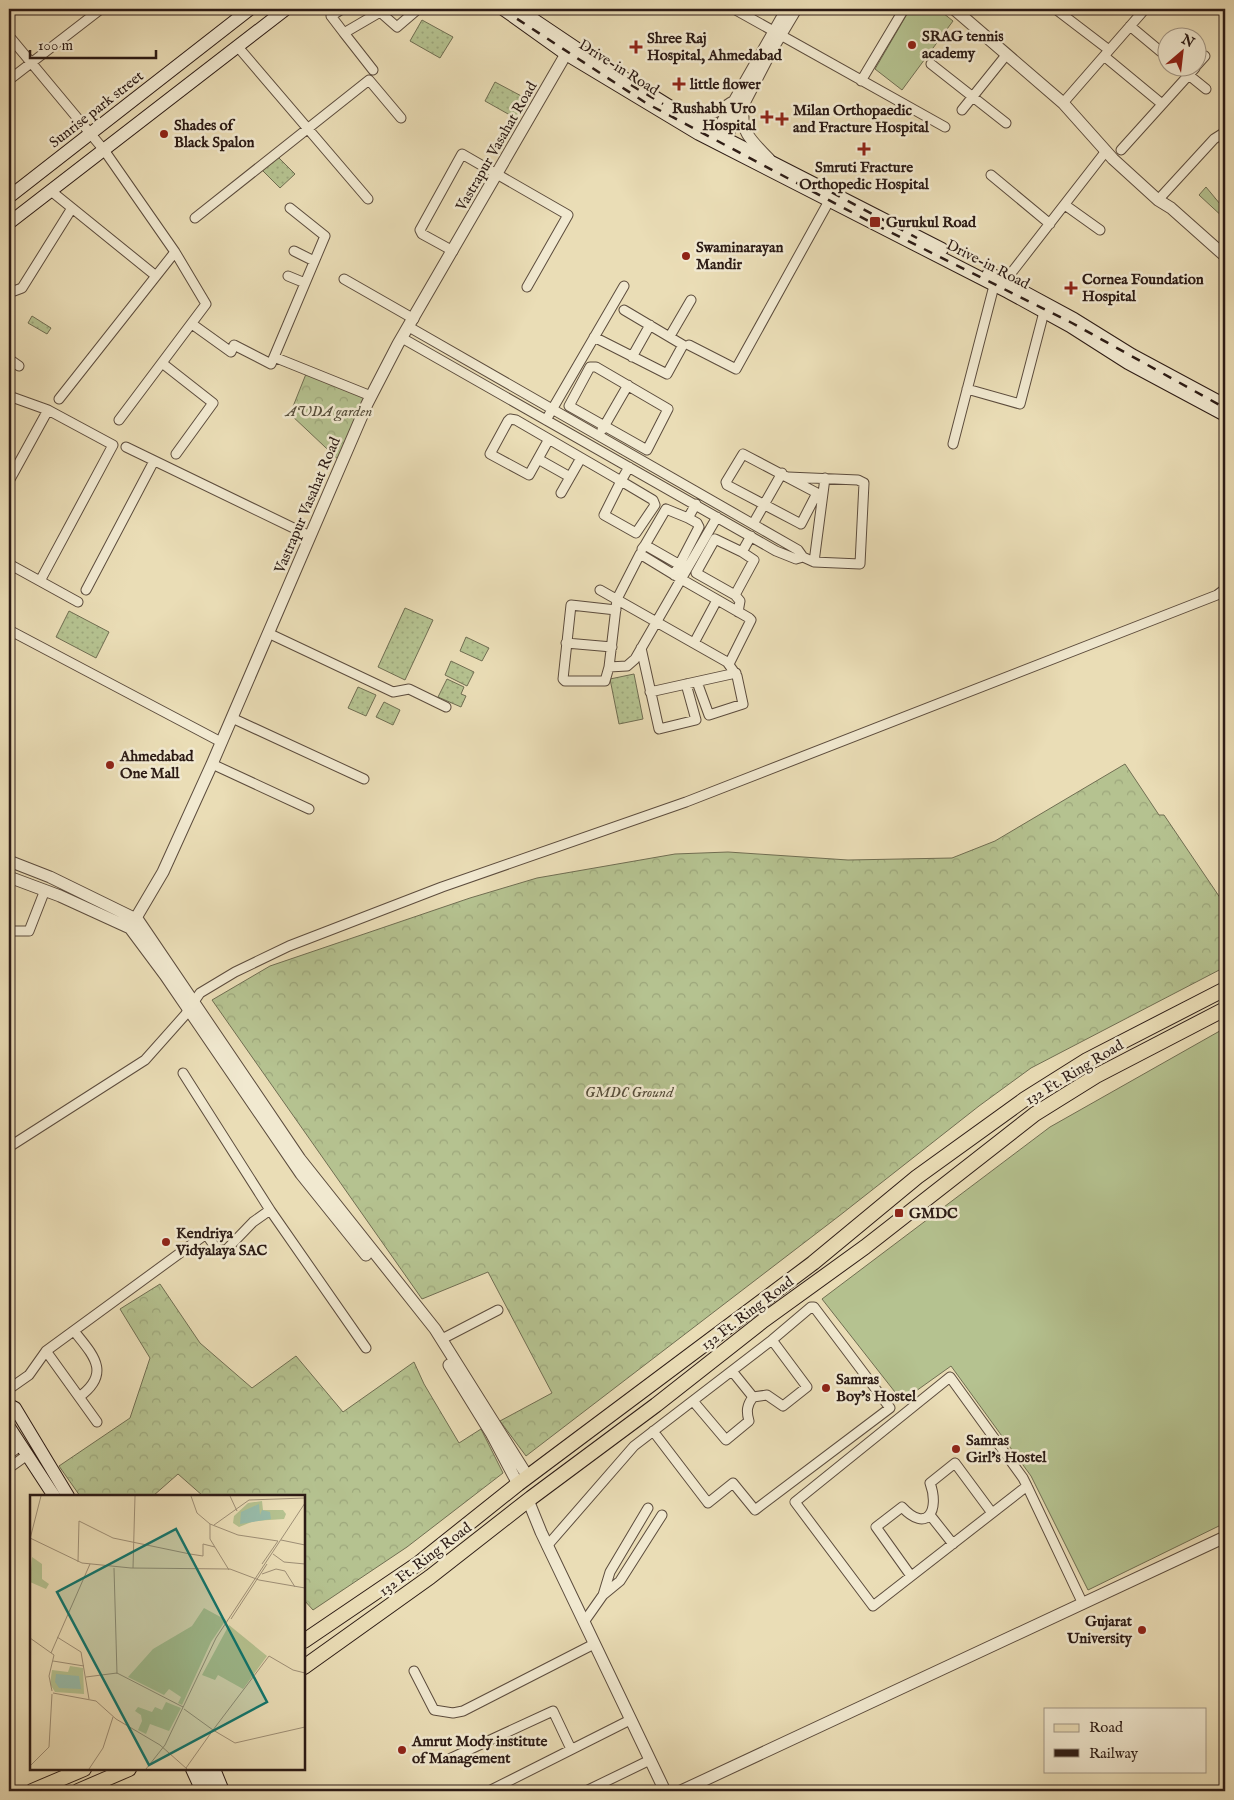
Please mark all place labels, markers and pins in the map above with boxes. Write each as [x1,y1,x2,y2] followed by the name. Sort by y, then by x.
[922,27,1004,63] place label: SRAG tennis academy
[647,29,783,65] place label: Shree Raj Hospital, Ahmedabad
[906,39,918,51] marker: SRAG tennis academy
[629,40,643,54] marker: Shree Raj Hospital, Ahmedabad
[689,75,761,94] place label: little flower
[672,77,686,91] marker: little flower
[672,99,757,135] place label: Rushabh Uro Hospital
[793,101,930,137] place label: Milan Orthopaedic and Fracture Hospital
[760,110,774,124] marker: Rushabh Uro Hospital
[775,112,789,126] marker: Milan Orthopaedic and Fracture Hospital
[174,116,255,152] place label: Shades of Black Spalon
[158,128,170,140] marker: Shades of Black Spalon
[857,142,871,156] marker: Smruti Fracture Orthopedic Hospital
[799,158,930,194] place label: Smruti Fracture Orthopedic Hospital
[886,213,977,232] place label: Gurukul Road
[868,215,882,229] marker: Gurukul Road
[696,238,783,274] place label: Swaminarayan Mandir
[680,250,692,262] marker: Swaminarayan Mandir
[1082,270,1204,306] place label: Cornea Foundation Hospital
[1064,281,1078,295] marker: Cornea Foundation Hospital
[119,747,195,783] place label: Ahmedabad One Mall
[104,759,116,771] marker: Ahmedabad One Mall
[909,1204,958,1223] place label: GMDC
[893,1207,905,1219] marker: GMDC
[175,1224,268,1260] place label: Kendriya Vidyalaya SAC
[160,1236,172,1248] marker: Kendriya Vidyalaya SAC
[836,1370,917,1406] place label: Samras Boy's Hostel
[820,1382,832,1394] marker: Samras Boy's Hostel
[966,1431,1047,1467] place label: Samras Girl's Hostel
[950,1443,962,1455] marker: Samras Girl's Hostel
[1066,1612,1133,1648] place label: Gujarat University
[1136,1624,1148,1636] marker: Gujarat University
[411,1732,548,1768] place label: Amrut Mody institute of Management
[396,1744,408,1756] marker: Amrut Mody institute of Management

